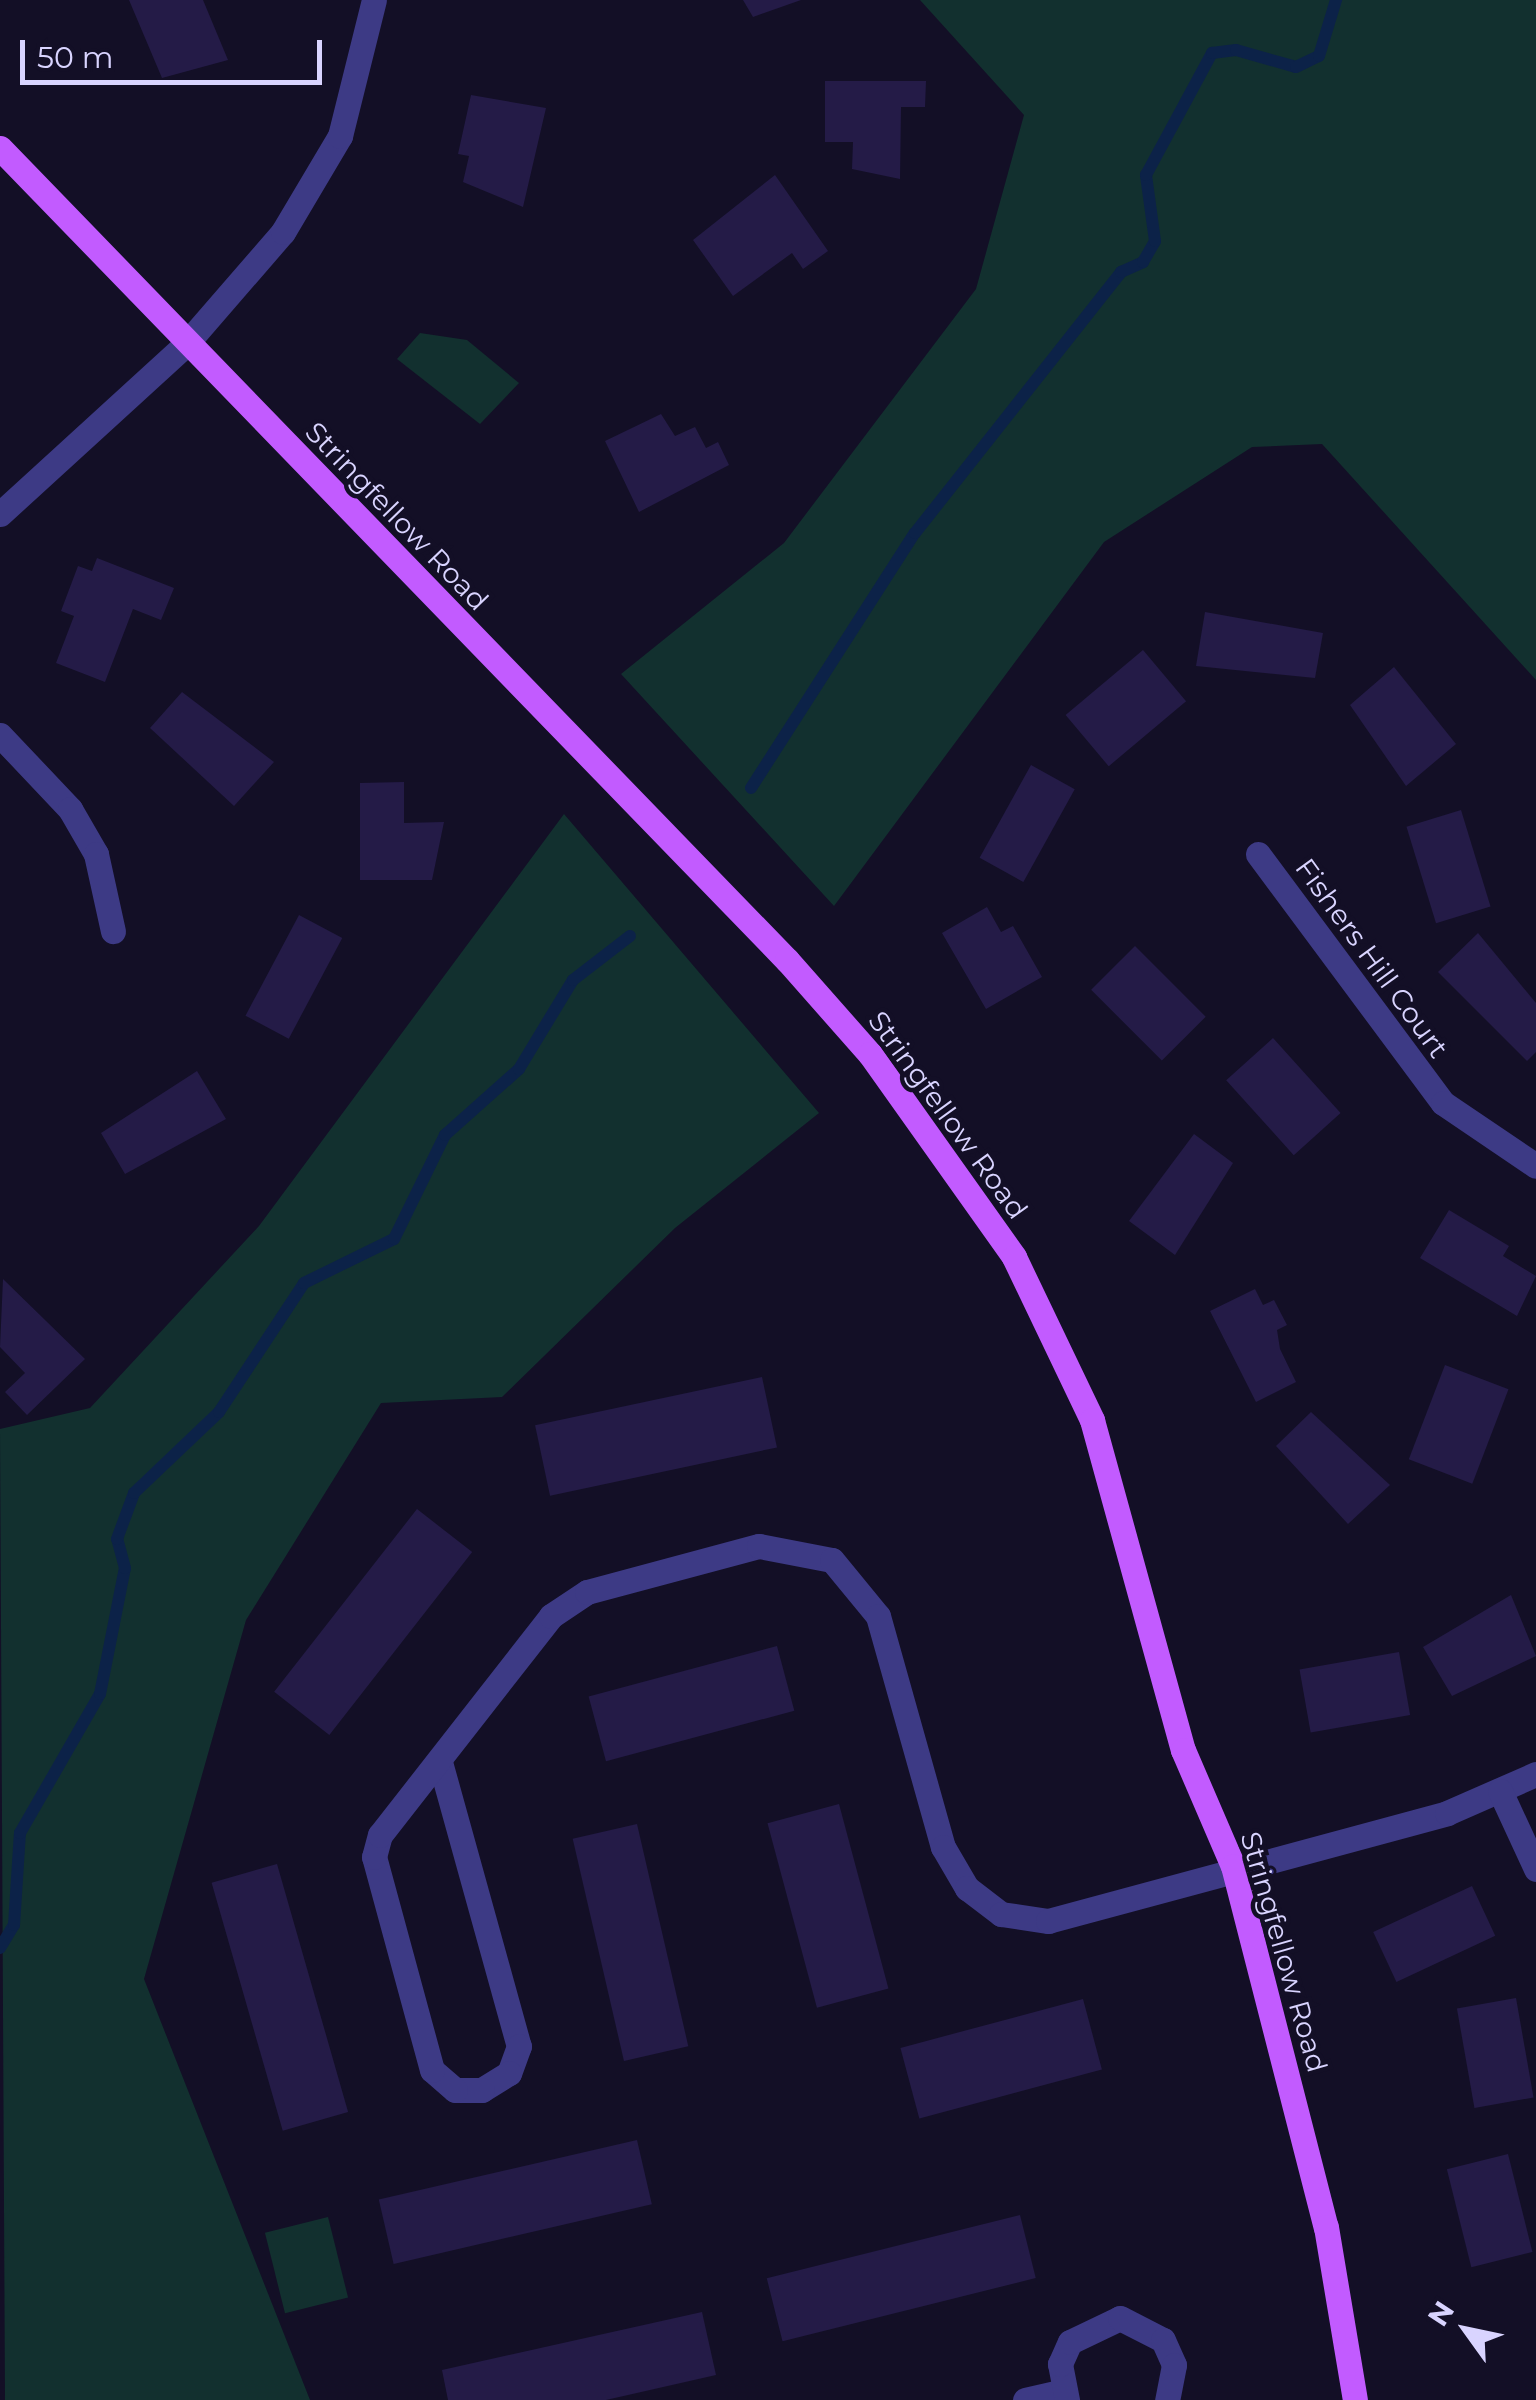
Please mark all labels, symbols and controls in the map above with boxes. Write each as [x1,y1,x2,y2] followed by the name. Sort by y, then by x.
[25,20,328,82] scale bar
[37,39,114,76] text: 50 m
[299,415,495,617] street label: Stringfellow Road
[1288,852,1456,1064] street label: Fishers Hill Court
[861,1005,1035,1225] street label: Stringfellow Road
[1234,1828,1334,2076] street label: Stringfellow Road
[1416,2280,1516,2380] north arrow
[1420,2295,1461,2332] text: N

